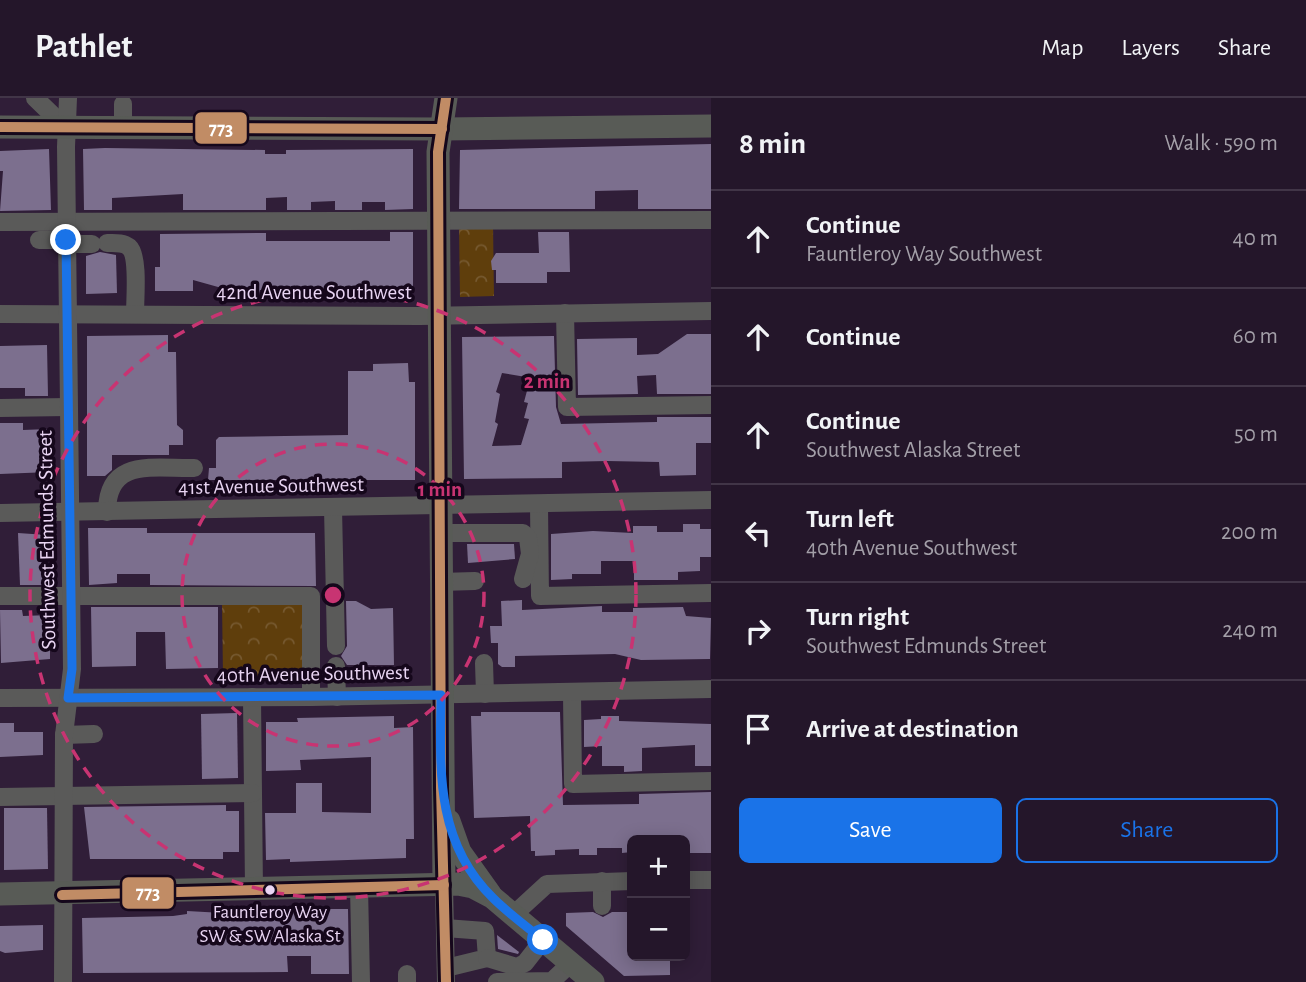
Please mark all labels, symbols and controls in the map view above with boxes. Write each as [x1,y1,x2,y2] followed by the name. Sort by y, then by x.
[35,31,133,64] text: Pathlet
[1041,36,1083,60] text: Map
[1121,36,1180,60] text: Layers
[1218,36,1271,60] text: Share
[194,111,248,145] line badge: 773
[209,120,233,139] text: 773
[739,129,806,159] text: 8 min
[1164,132,1278,155] text: Walk · 590 m
[806,212,901,238] text: Continue
[739,220,777,258] icon: ahead
[50,224,81,255] route end
[1233,227,1278,250] text: 40 m
[806,243,1042,266] text: Fauntleroy Way Southwest
[216,282,412,303] street label: 42nd Avenue Southwest
[739,318,777,356] icon: ahead
[806,324,901,350] text: Continue
[1233,325,1278,348] text: 60 m
[524,371,570,392] text: 2 min
[806,408,901,434] text: Continue
[739,416,777,454] icon: ahead
[1234,423,1278,446] text: 50 m
[35,430,59,650] street label: Southwest Edmunds Street
[806,439,1020,462] text: Southwest Alaska Street
[178,474,364,498] street label: 41st Avenue Southwest
[418,479,462,500] text: 1 min
[806,506,894,532] text: Turn left
[739,514,777,552] icon: left
[1221,521,1278,544] text: 200 m
[806,537,1017,560] text: 40th Avenue Southwest
[321,583,345,607] centre of rings
[806,604,909,630] text: Turn right
[739,612,777,650] icon: right
[1222,619,1278,642] text: 240 m
[806,635,1046,658] text: Southwest Edmunds Street
[216,662,410,686] street label: 40th Avenue Southwest
[739,710,777,748] icon: arrive
[806,716,1019,742] text: Arrive at destination
[739,798,1002,863] button: Save
[1016,798,1278,863] button: Share
[627,835,690,961] map controls
[627,835,690,898] button: +
[121,876,175,910] line badge: 773
[263,883,277,897] marker: Fauntleroy Way SW & SW Alaska St
[136,884,160,903] text: 773
[627,898,690,961] button: −
[199,903,341,946] place label: Fauntleroy Way SW & SW Alaska St
[527,924,558,955] route start

